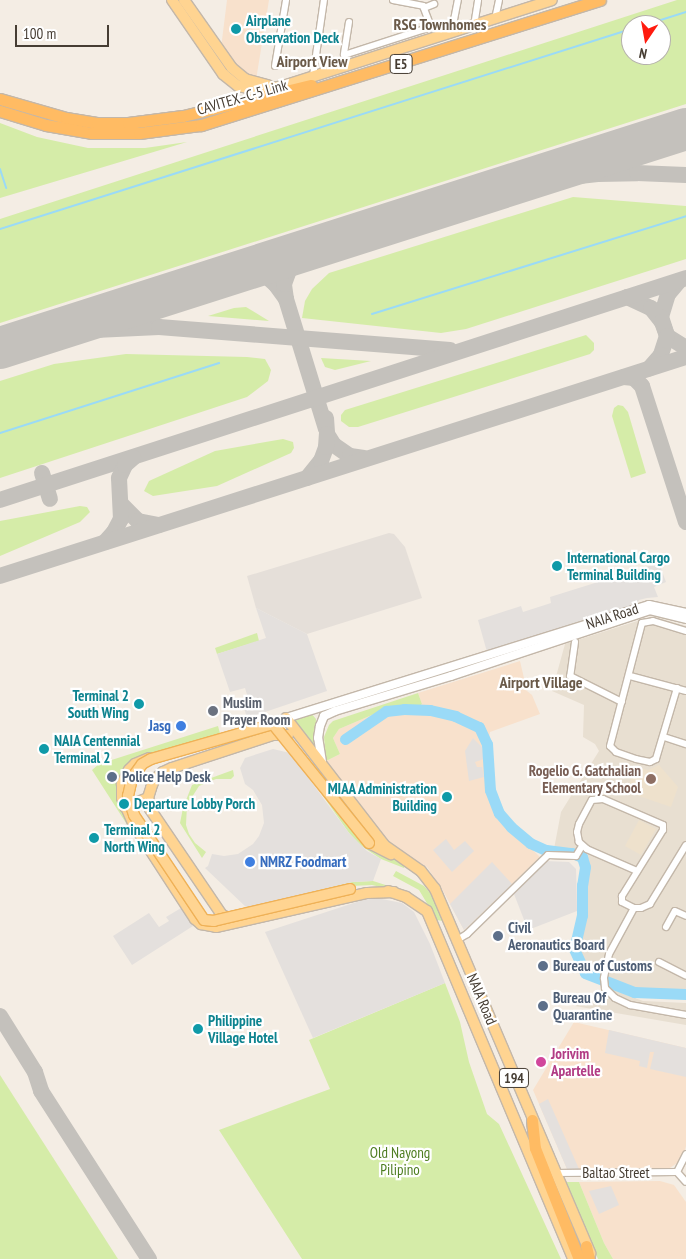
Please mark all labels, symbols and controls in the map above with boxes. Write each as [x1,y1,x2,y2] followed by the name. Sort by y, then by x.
[246,11,339,46] place label: Airplane Observation Deck
[393,14,487,34] district label: RSG Townhomes
[18,15,111,47] scale bar
[621,15,671,65] north arrow
[230,23,242,35] marker: Airplane Observation Deck
[23,24,56,43] text: 100 m
[638,44,649,63] text: N
[276,51,348,71] district label: Airport View
[388,52,414,76] road number: E5
[195,76,289,118] street label: CAVITEX–C-5 Link
[567,548,670,583] place label: International Cargo Terminal Building
[551,560,563,572] marker: International Cargo Terminal Building
[583,599,641,633] street label: NAIA Road
[499,672,583,692] district label: Airport Village
[67,686,129,721] place label: Terminal 2 South Wing
[223,693,290,728] place label: Muslim Prayer Room
[133,698,145,710] marker: Terminal 2 South Wing
[207,705,219,717] marker: Muslim Prayer Room
[149,717,171,735] place label: Jasg
[175,720,187,732] marker: Jasg
[54,731,141,766] place label: NAIA Centennial Terminal 2
[38,743,50,755] marker: NAIA Centennial Terminal 2
[528,761,641,796] place label: Rogelio G. Gatchalian Elementary School
[122,768,211,786] place label: Police Help Desk
[106,771,118,783] marker: Police Help Desk
[645,773,657,785] marker: Rogelio G. Gatchalian Elementary School
[327,779,437,814] place label: MIAA Administration Building
[441,791,453,803] marker: MIAA Administration Building
[134,795,256,813] place label: Departure Lobby Porch
[118,798,130,810] marker: Departure Lobby Porch
[104,820,165,855] place label: Terminal 2 North Wing
[88,832,100,844] marker: Terminal 2 North Wing
[260,853,347,871] place label: NMRZ Foodmart
[244,856,256,868] marker: NMRZ Foodmart
[508,918,605,953] place label: Civil Aeronautics Board
[492,930,504,942] marker: Civil Aeronautics Board
[553,957,652,975] place label: Bureau of Customs
[537,960,549,972] marker: Bureau of Customs
[463,970,501,1028] street label: NAIA Road
[553,988,612,1023] place label: Bureau Of Quarantine
[537,1000,549,1012] marker: Bureau Of Quarantine
[208,1011,278,1046] place label: Philippine Village Hotel
[192,1023,204,1035] marker: Philippine Village Hotel
[551,1044,601,1079] place label: Jorivim Apartelle
[535,1056,547,1068] marker: Jorivim Apartelle
[498,1066,530,1090] road number: 194
[370,1143,430,1178] park label: Old Nayong Pilipino
[582,1164,650,1182] street label: Baltao Street

